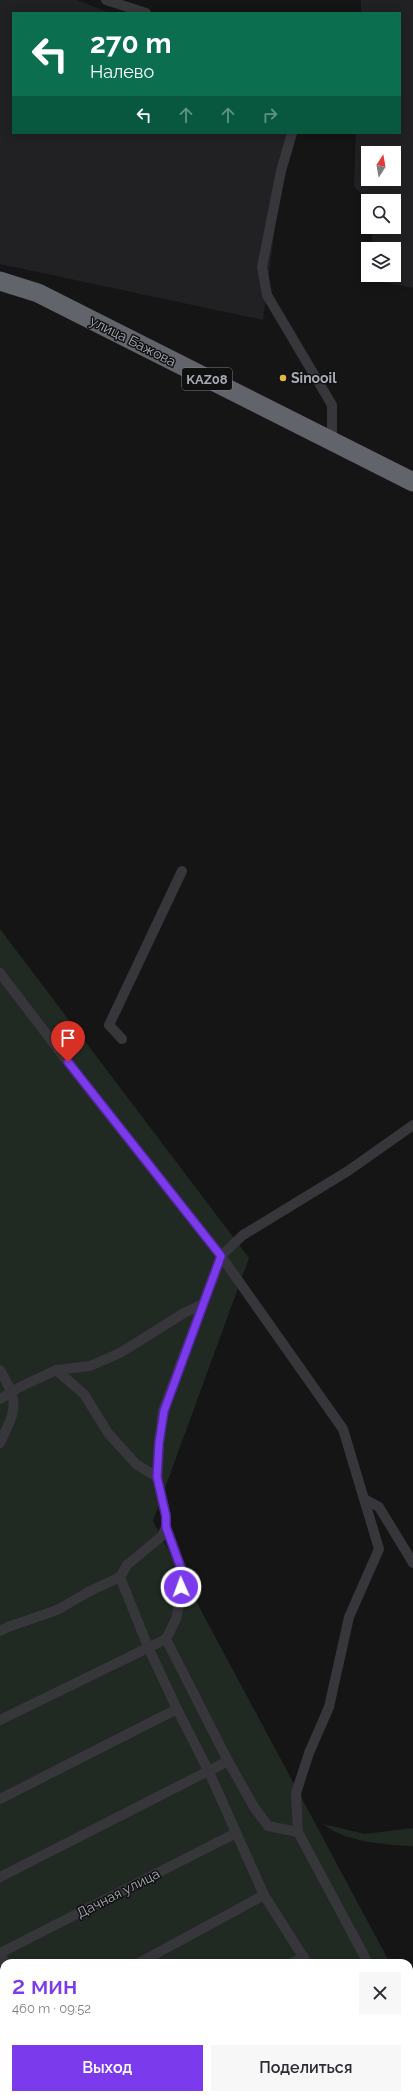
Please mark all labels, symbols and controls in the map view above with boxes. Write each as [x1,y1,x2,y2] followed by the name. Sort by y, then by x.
[90,27,171,60] text: 270 m
[24,28,76,80] icon: left
[90,61,154,82] text: Налево
[133,104,155,126] icon: left
[175,104,197,126] icon: ahead
[217,104,239,126] icon: ahead
[259,104,281,126] icon: right
[361,146,401,186] north arrow
[361,146,401,282] map controls
[361,194,401,234] button: search
[361,242,401,282] button: layers
[87,312,179,370] street label: улица Бажова
[182,368,232,390] road number: KAZ08
[291,370,337,386] place label: Sinooil
[278,373,288,383] marker: Sinooil
[51,1021,85,1062] pin
[57,1027,79,1049] icon: arrive
[160,1566,202,1608] position arrow
[74,1865,162,1921] street label: Дачная улица
[12,1971,77,2000] text: 2 мин
[359,1972,401,2014] button: close
[12,2001,91,2016] text: 460 m · 09:52
[12,2045,203,2091] button: Выход
[211,2045,401,2091] button: Поделиться

